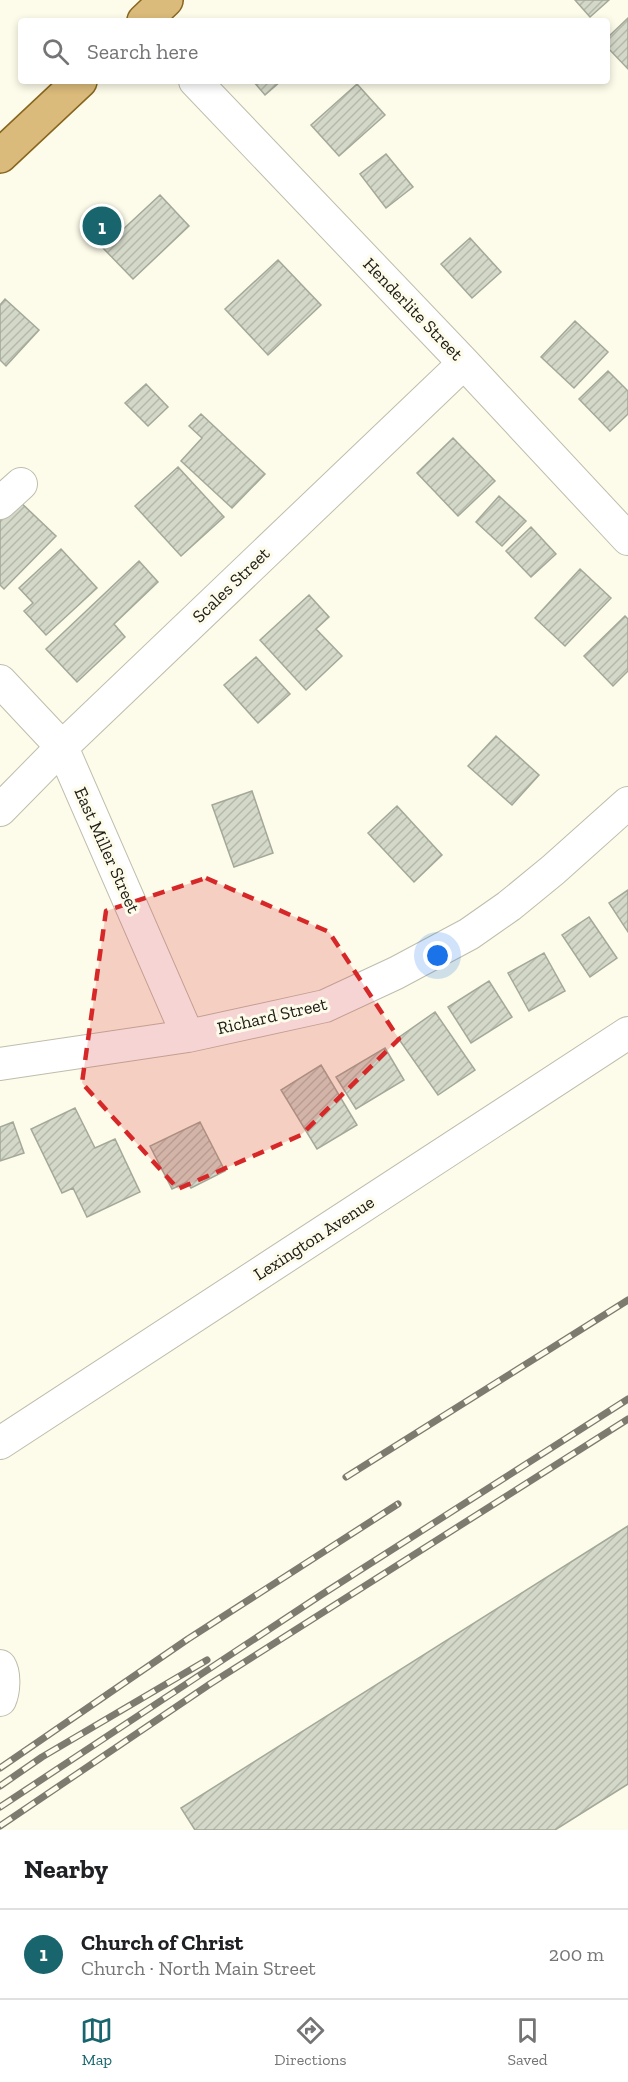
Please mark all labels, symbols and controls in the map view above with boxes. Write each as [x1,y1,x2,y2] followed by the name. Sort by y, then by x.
[18,18,610,84] search box
[39,35,72,68] icon: search
[87,38,198,65] text: Search here
[82,204,122,248] pin: 1
[358,253,468,365] street label: Henderlite Street
[188,542,275,627] street label: Scales Street
[69,784,145,917] street label: East Miller Street
[423,941,452,970] your location
[215,993,329,1039] street label: Richard Street
[250,1191,378,1285] street label: Lexington Avenue
[24,1853,108,1885] text: Nearby
[81,1929,243,1956] text: Church of Christ
[39,1942,48,1966] text: 1
[549,1942,604,1966] text: 200 m
[81,1956,316,1980] text: Church · North Main Street
[80,2014,113,2069] tab: Map
[274,2014,347,2069] tab: Directions
[507,2014,548,2069] tab: Saved

